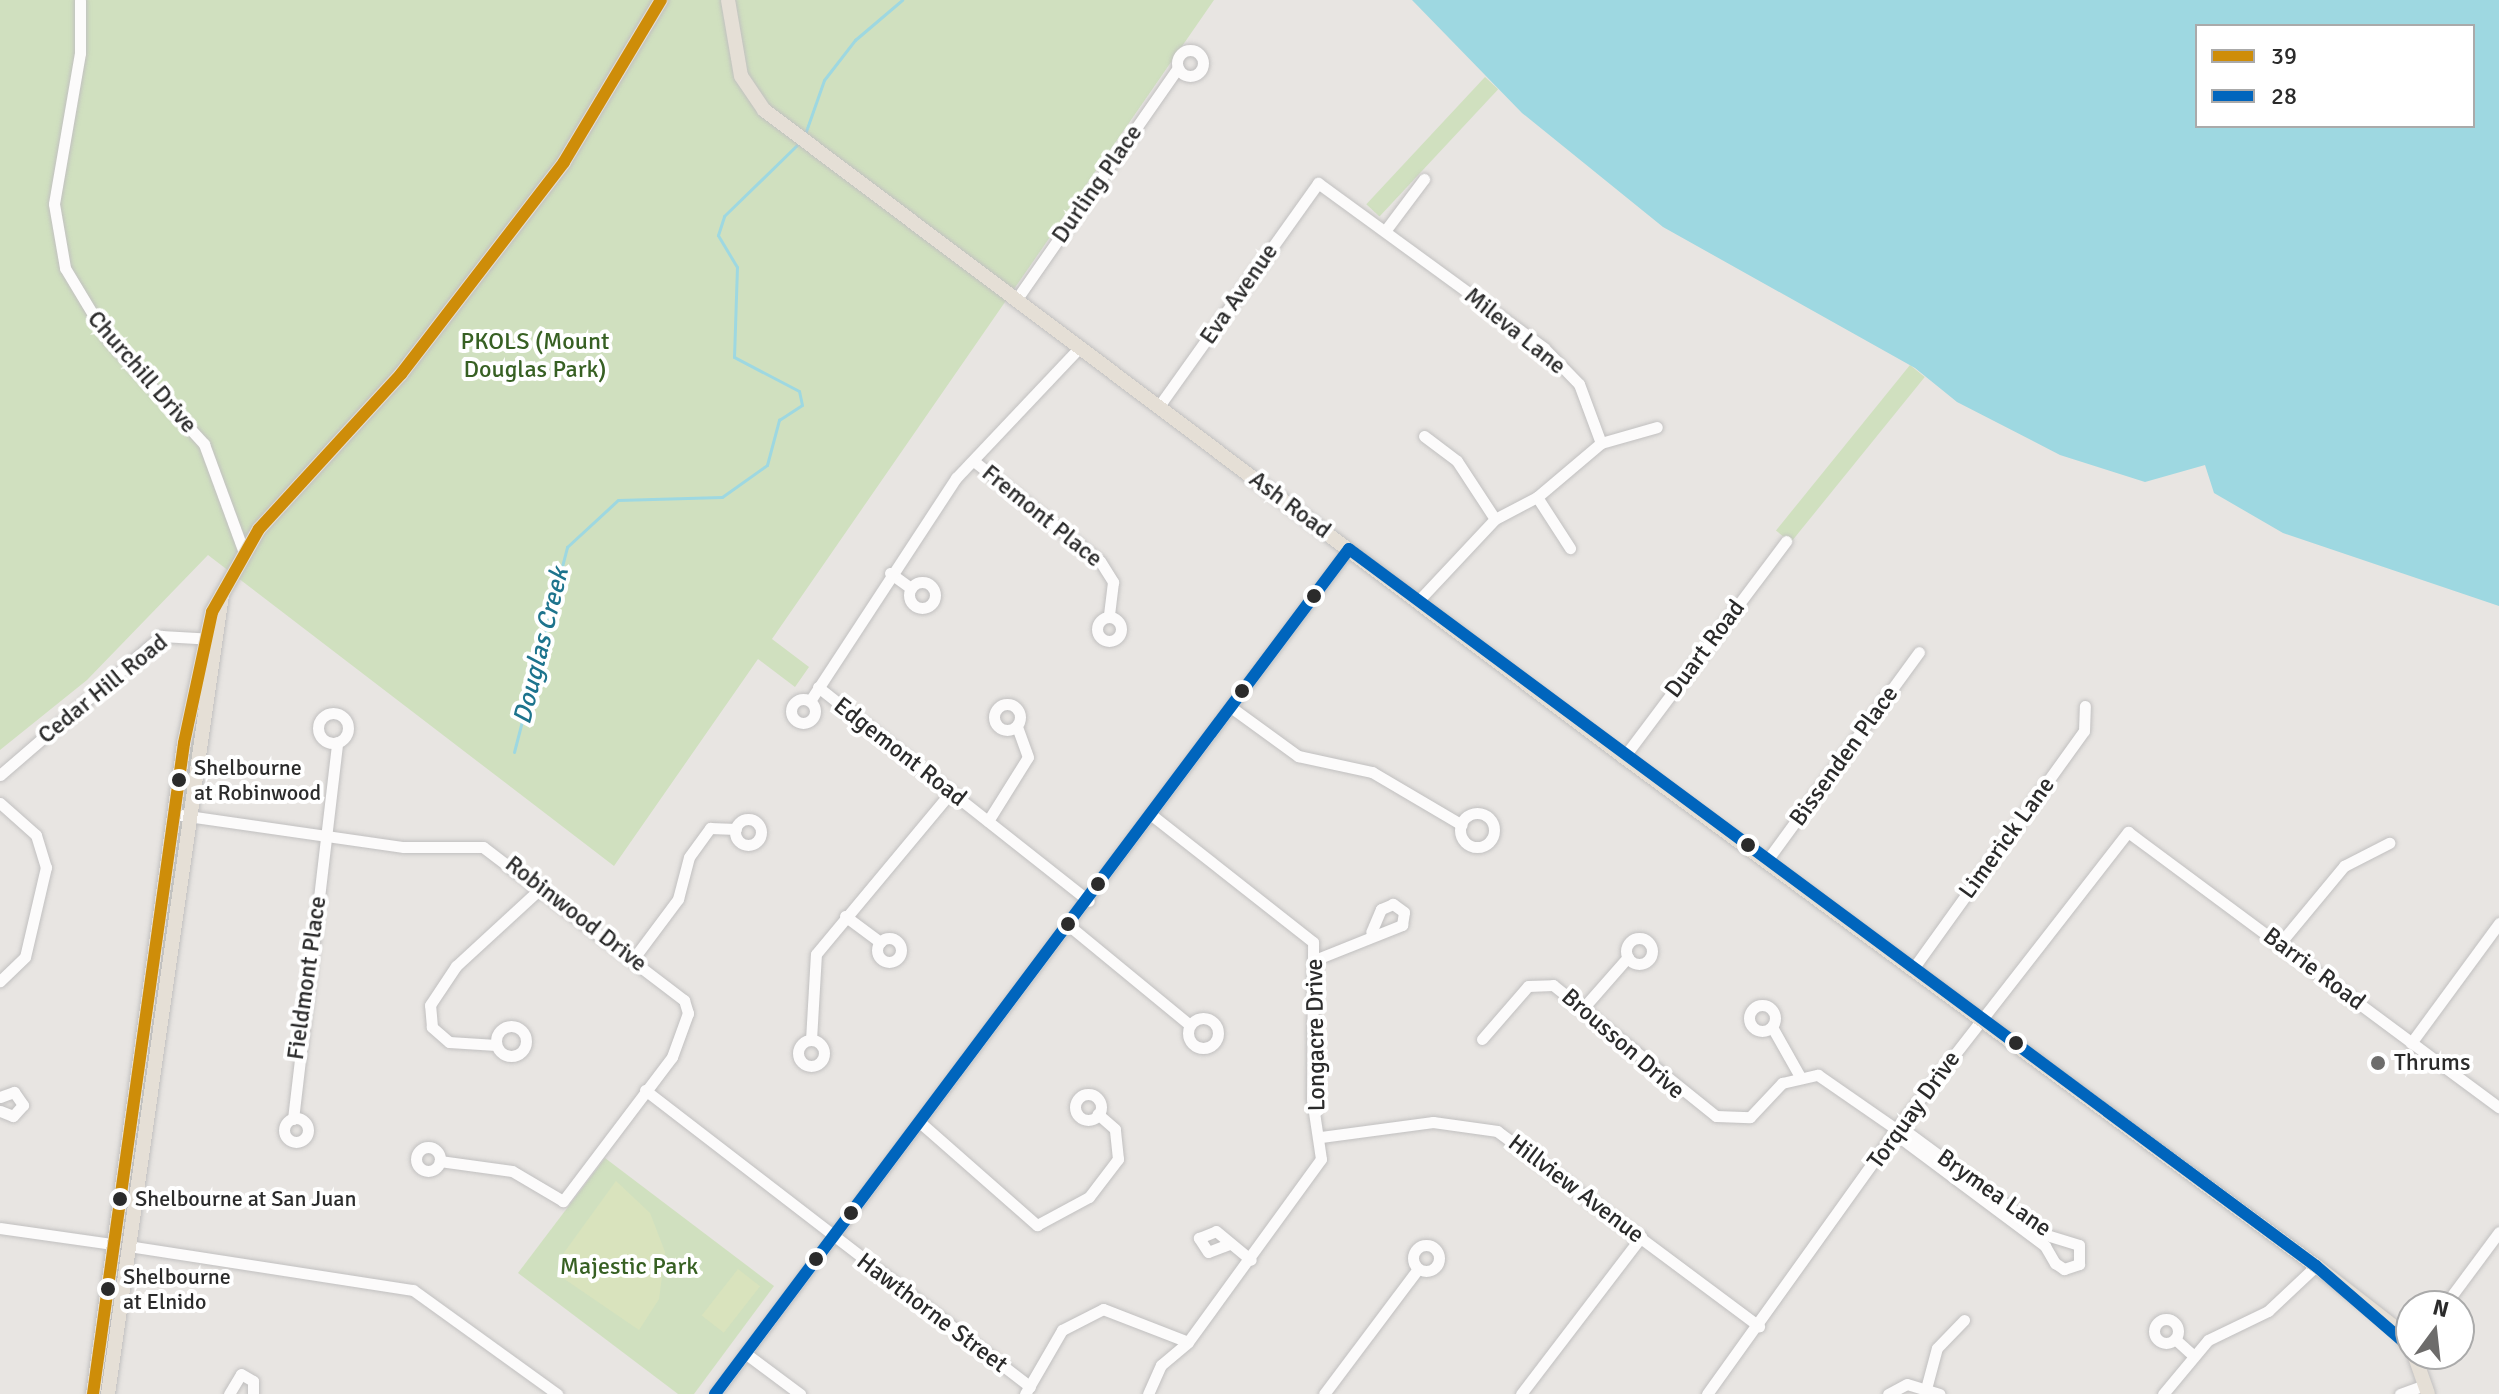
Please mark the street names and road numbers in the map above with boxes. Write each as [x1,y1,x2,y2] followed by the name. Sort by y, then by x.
[1046,119,1148,249] street label: Durling Place
[1194,238,1284,350] street label: Eva Avenue
[1458,281,1572,381] street label: Mileva Lane
[81,305,203,439] street label: Churchill Drive
[976,459,1108,573] street label: Fremont Place
[1243,465,1337,545] street label: Ash Road
[1659,594,1751,704] street label: Duart Road
[32,628,174,750] street label: Cedar Hill Road
[1784,680,1904,832] street label: Bissenden Place
[828,691,972,813] street label: Edgemont Road
[1953,771,2061,905] street label: Limerick Lane
[499,850,653,978] street label: Robinwood Drive
[281,894,333,1062] street label: Fieldmont Place
[2257,921,2371,1017] street label: Barrie Road
[1300,958,1332,1112] street label: Longacre Drive
[1556,983,1690,1105] street label: Brousson Drive
[1862,1045,1966,1175] street label: Torquay Drive
[1502,1129,1650,1249] street label: Hillview Avenue
[1931,1143,2057,1243] street label: Brymea Lane
[851,1247,1013,1379] street label: Hawthorne Street

